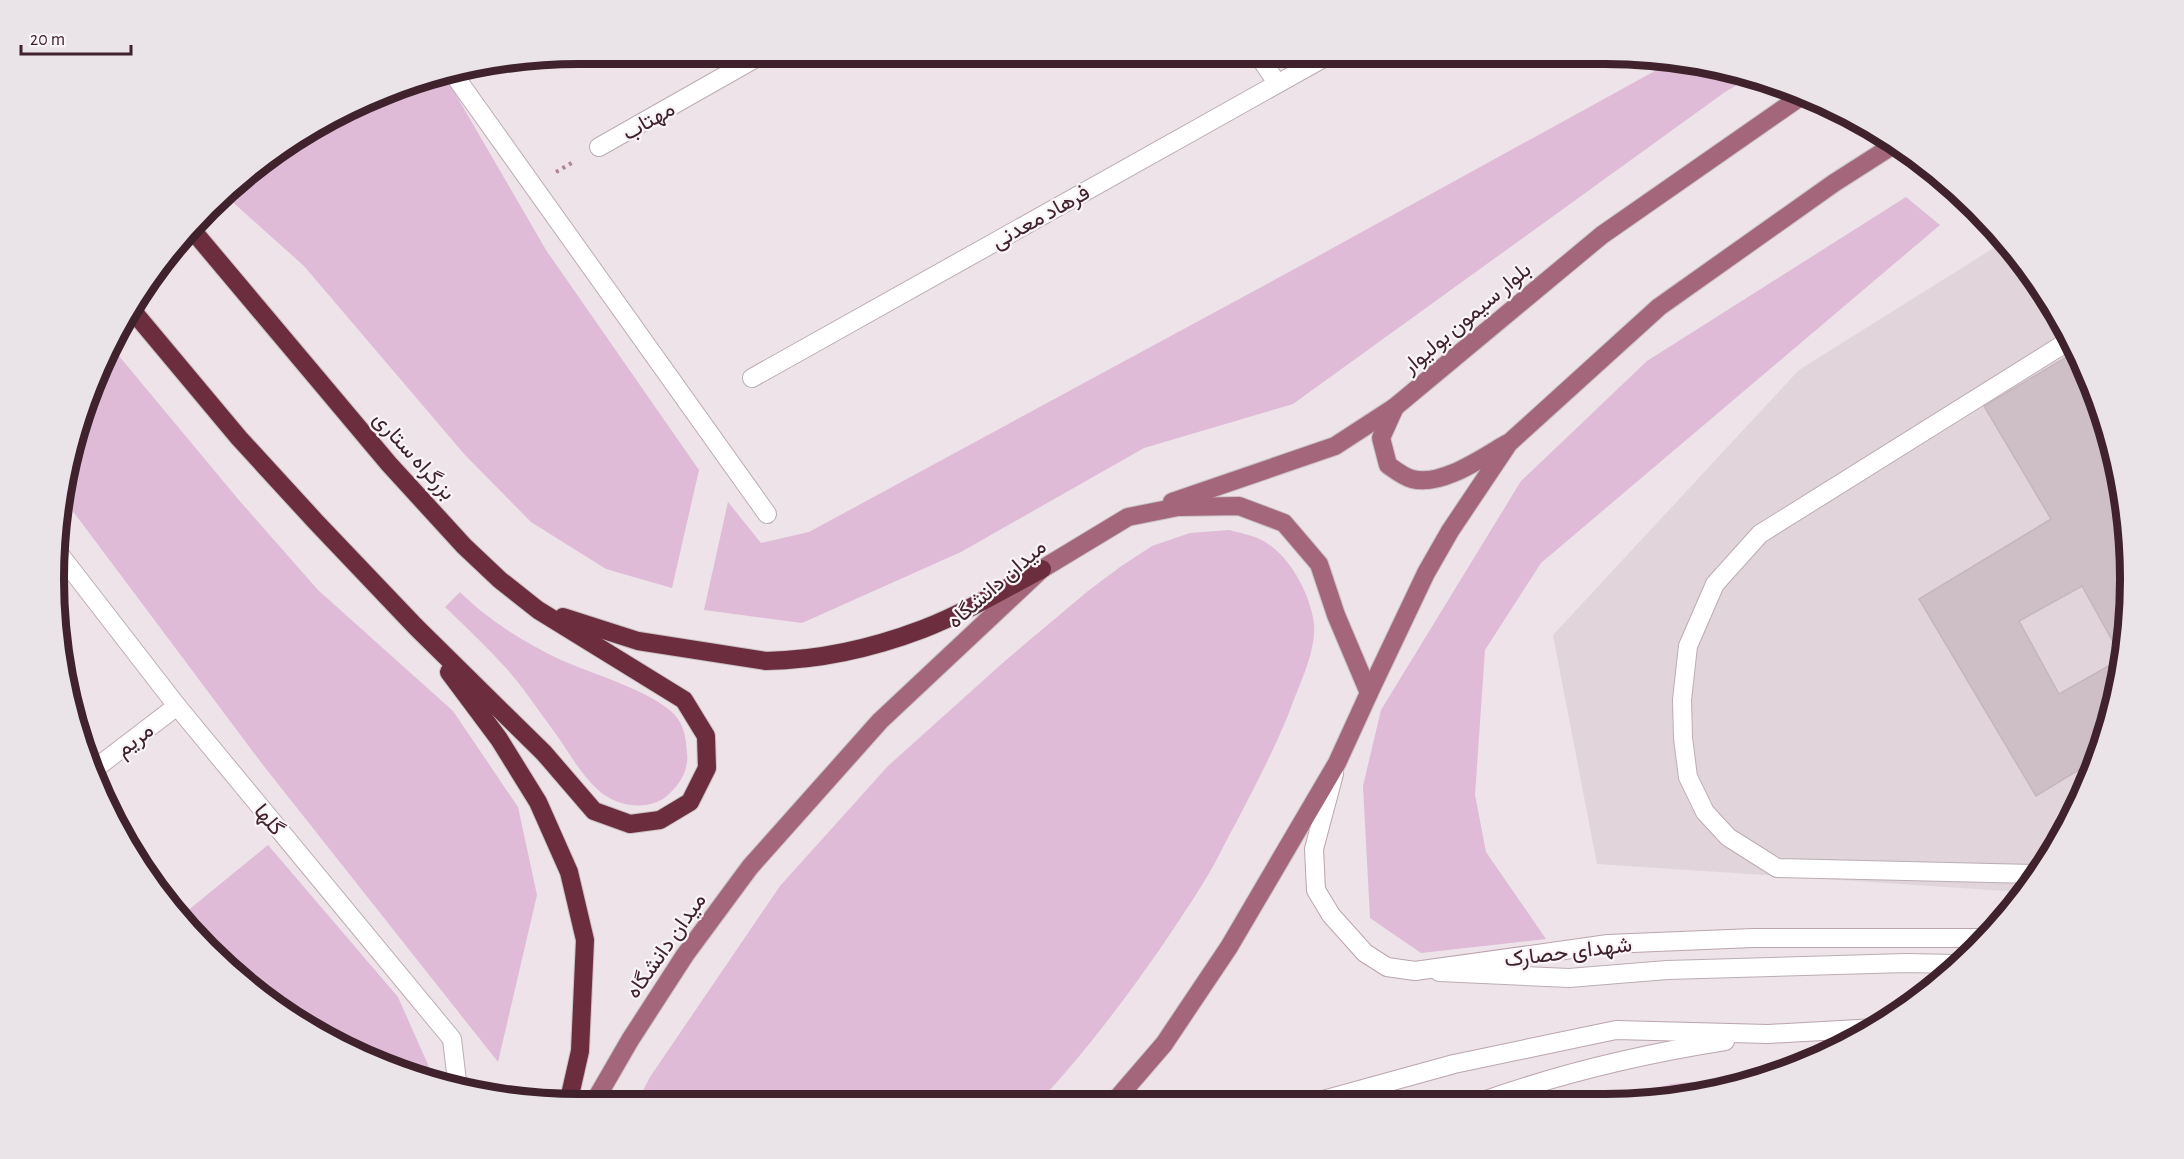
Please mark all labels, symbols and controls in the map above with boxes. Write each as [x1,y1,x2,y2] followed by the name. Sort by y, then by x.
[21,18,130,56] scale bar
[30,31,65,49] text: 20 m
[619,97,679,146] street label: مهتاب
[988,181,1094,255] street label: فرهاد معدنی
[1398,258,1536,380] street label: بلوار سیمون بولیوار
[368,407,459,505] street label: بزرگراه ستاری
[943,535,1051,633] street label: میدان دانشگاه
[112,718,159,763] street label: مریم
[249,800,289,841] street label: گلها
[622,889,711,1003] street label: میدان دانشگاه
[1503,933,1633,973] street label: شهدای حصارک

